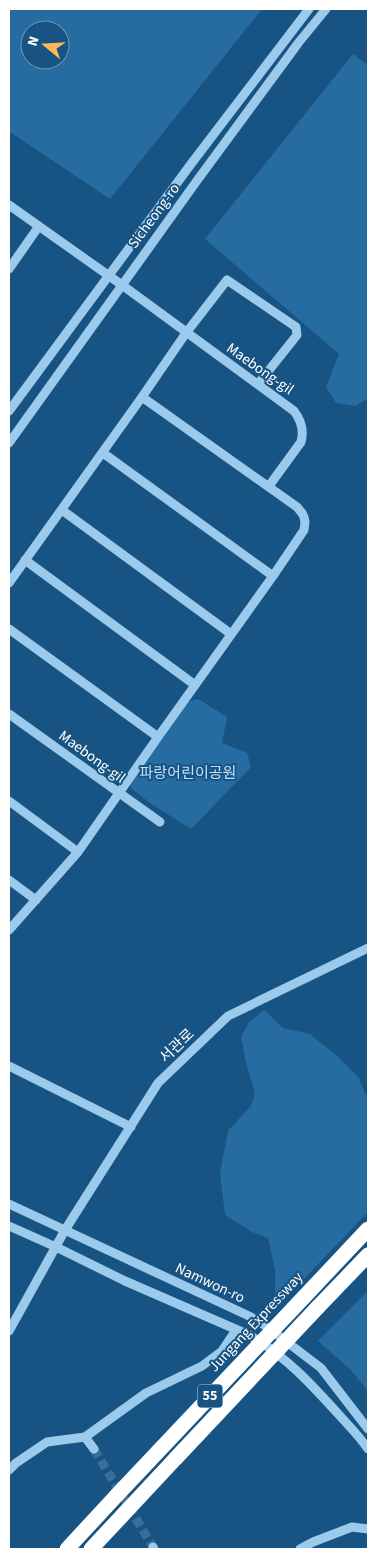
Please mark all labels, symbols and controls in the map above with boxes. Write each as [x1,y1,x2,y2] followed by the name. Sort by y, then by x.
[20,20,70,70] north arrow
[23,34,45,49] text: N
[123,179,185,253] street label: Sicheong-ro
[222,338,298,400] street label: Maebong-gil
[54,726,130,788] street label: Maebong-gil
[140,763,236,784] park label: 파랑어린이공원
[155,1024,199,1068] street label: 서관로
[172,1258,248,1308] street label: Namwon-ro
[204,1267,308,1377] street label: Jungang Expressway
[198,1384,222,1408] road number: 55

